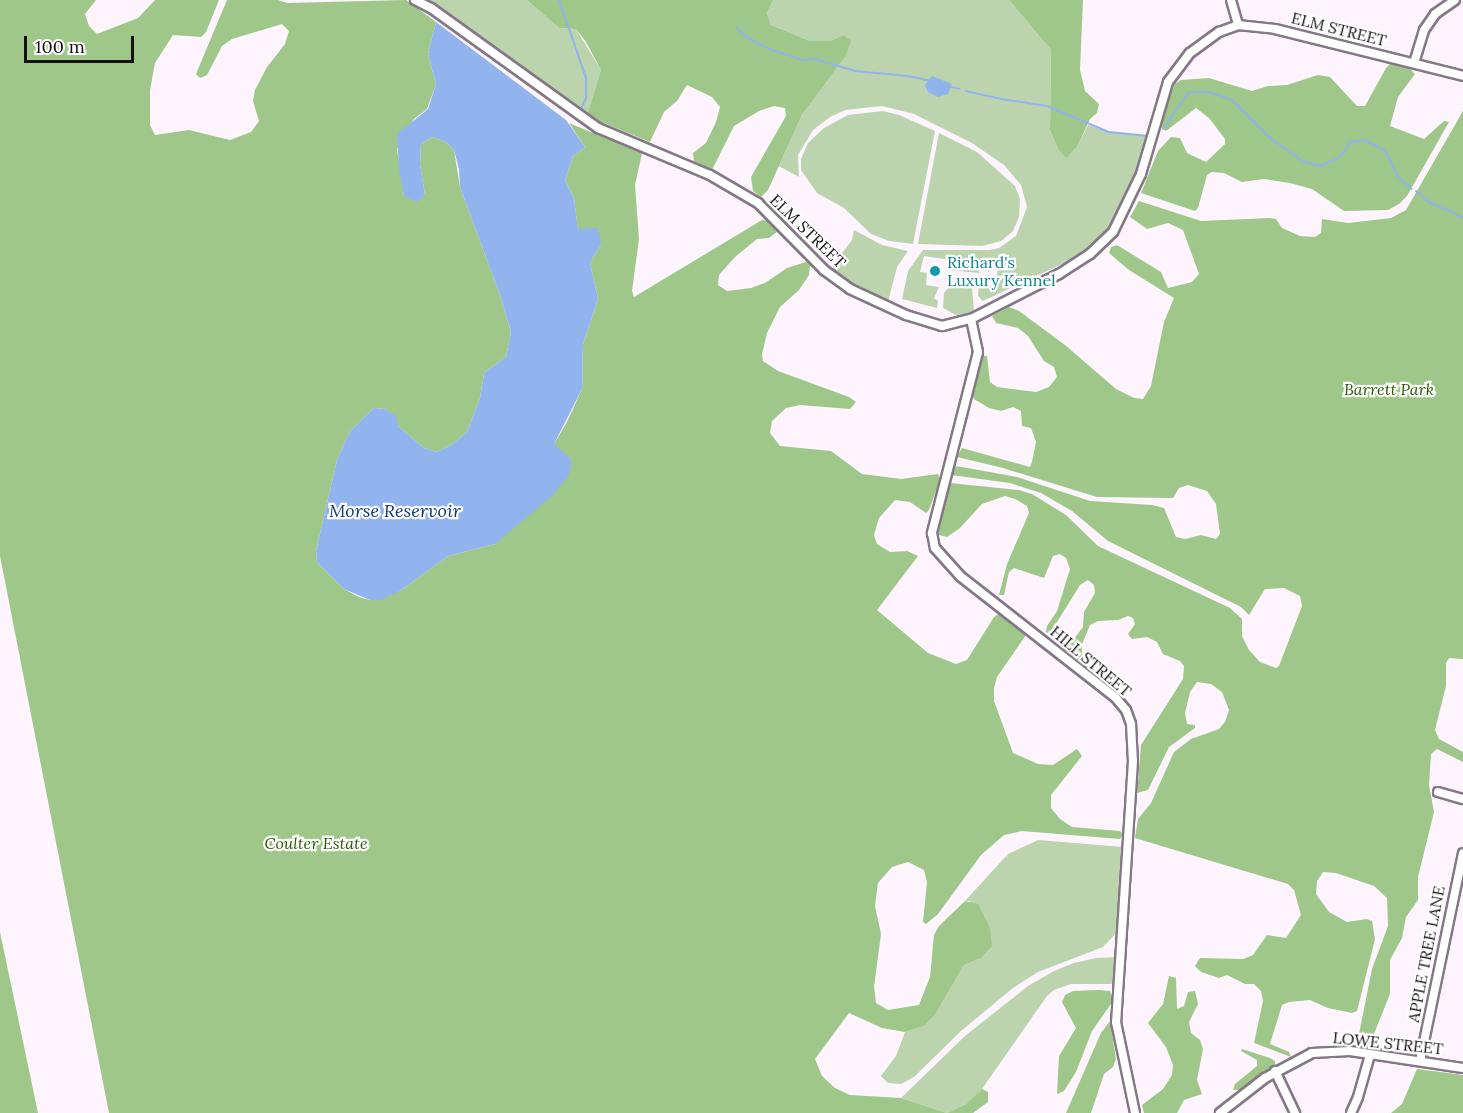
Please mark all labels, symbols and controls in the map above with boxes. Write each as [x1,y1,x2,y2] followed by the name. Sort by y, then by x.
[1289,8,1389,50] street label: ELM STREET
[27,24,136,62] scale bar
[35,35,85,58] text: 100 m
[766,190,850,272] street label: ELM STREET
[947,252,1055,290] place label: Richard's Luxury Kennel
[928,264,942,278] marker: Richard's Luxury Kennel
[1344,379,1434,399] park label: Barrett Park
[329,500,461,522] water label: Morse Reservoir
[1047,621,1135,701] street label: HILL STREET
[264,833,368,853] park label: Coulter Estate
[1403,884,1449,1024] street label: APPLE TREE LANE
[1332,1028,1444,1058] street label: LOWE STREET

